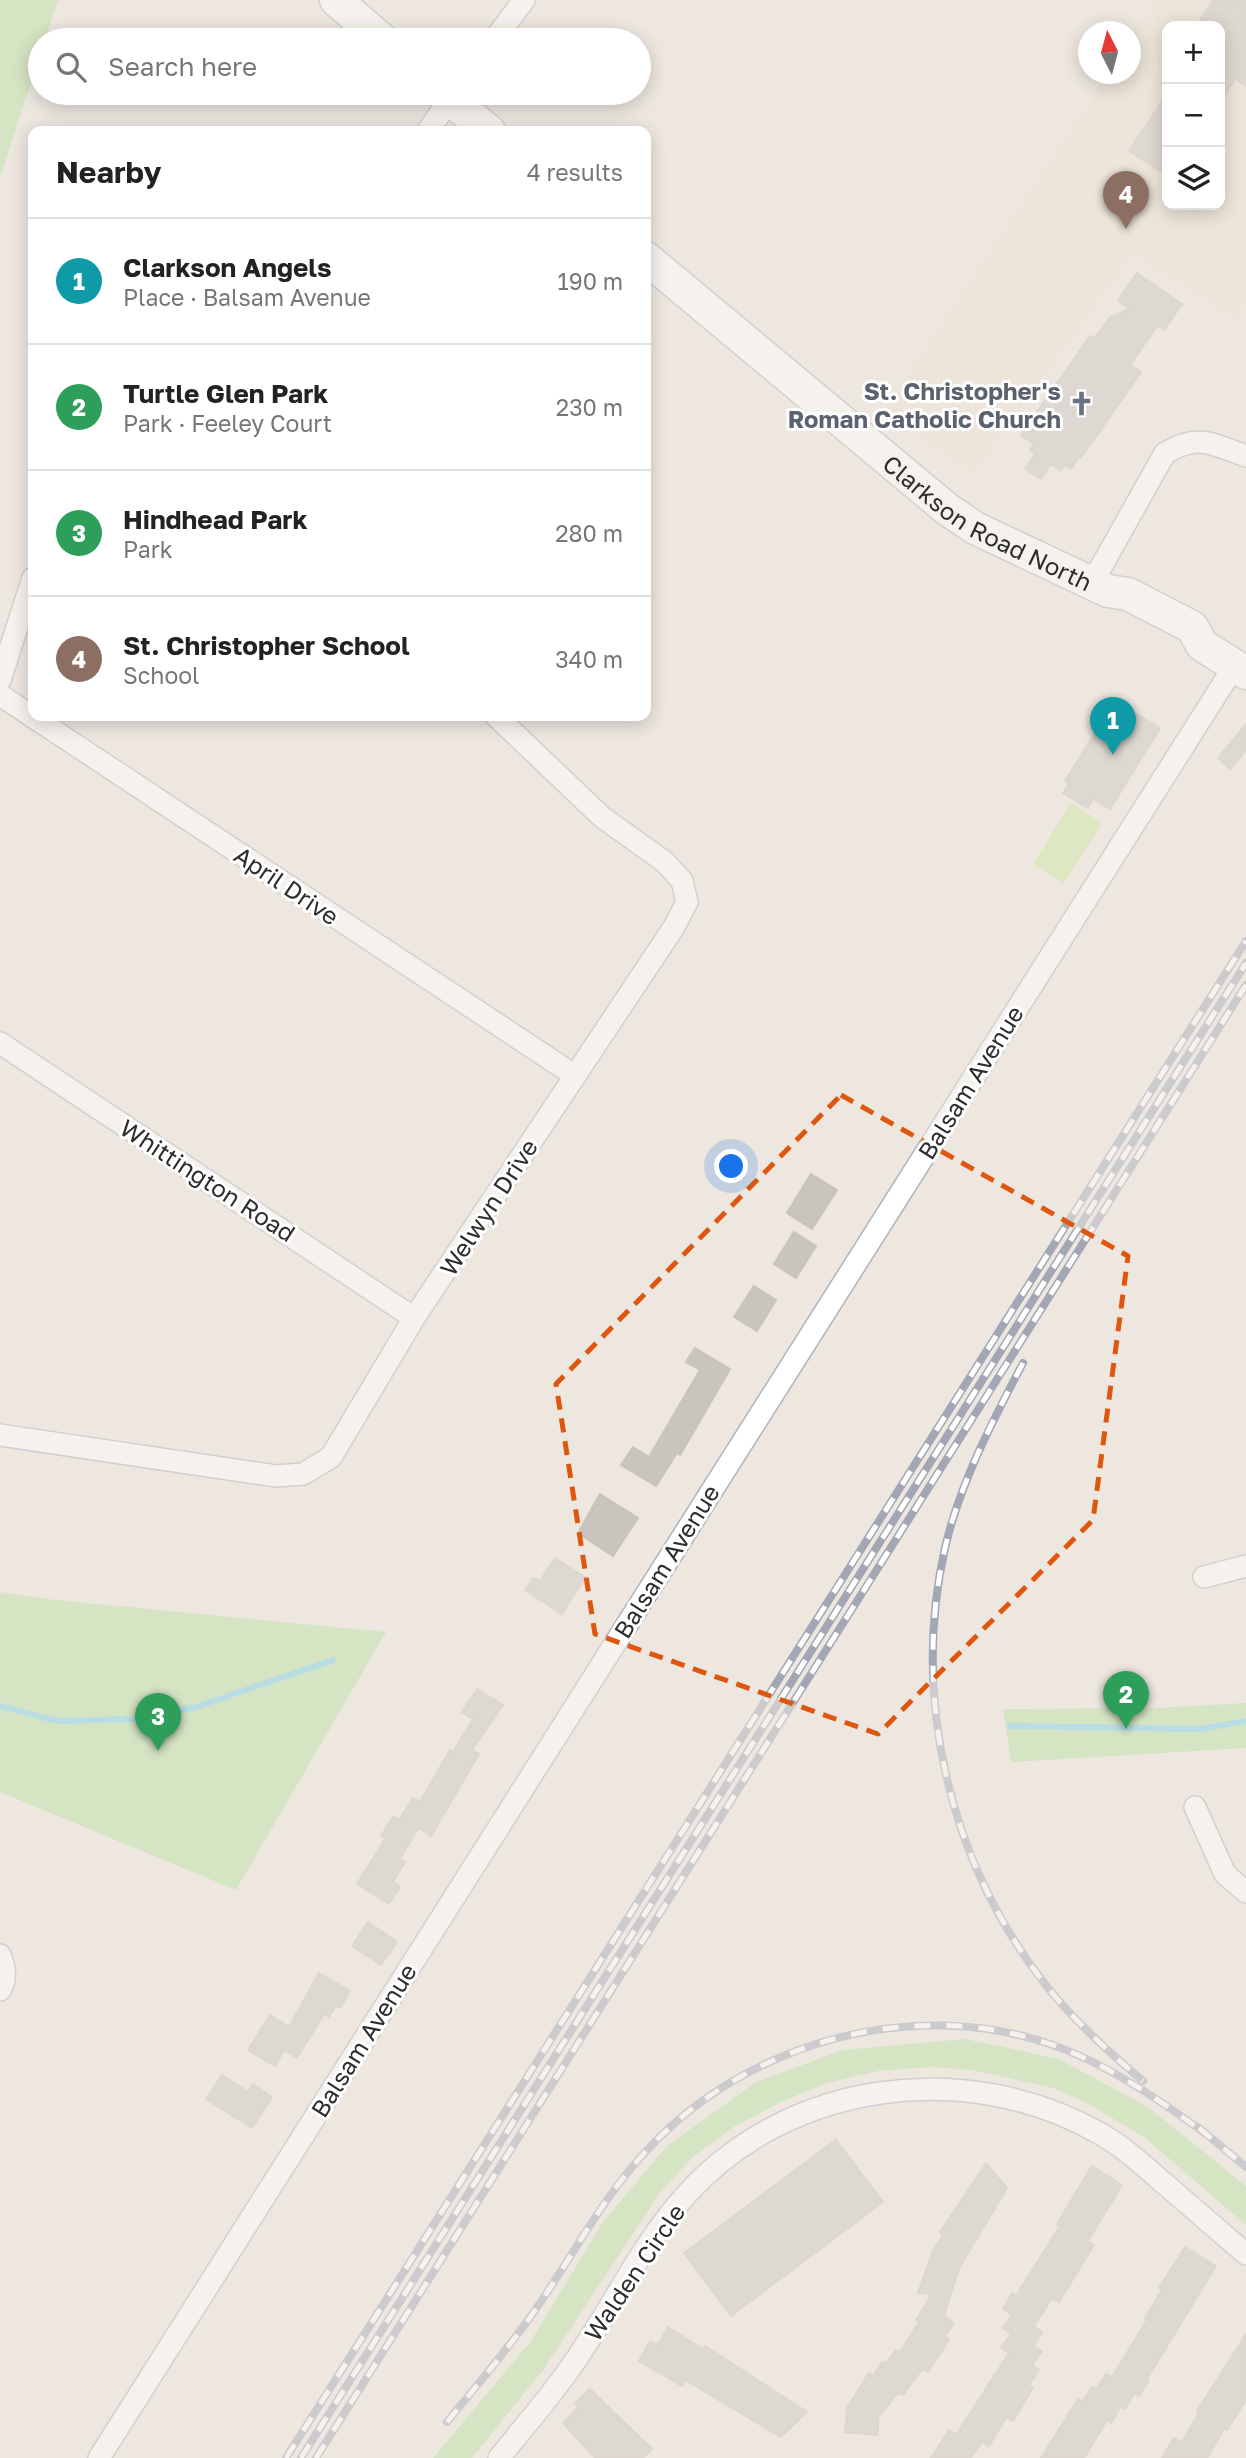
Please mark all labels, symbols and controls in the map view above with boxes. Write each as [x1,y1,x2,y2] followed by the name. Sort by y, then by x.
[1078,21,1141,84] north arrow
[1162,21,1225,210] map controls
[1162,21,1225,84] button: +
[28,28,651,105] search box
[52,48,90,86] icon: search
[108,51,257,82] text: Search here
[1162,84,1225,147] button: −
[1162,147,1225,210] button: layers
[56,154,161,190] text: Nearby
[527,158,623,186] text: 4 results
[1103,171,1149,229] pin: 4
[123,252,332,283] text: Clarkson Angels
[73,267,85,295] text: 1
[558,267,623,295] text: 190 m
[123,283,371,311] text: Place · Balsam Avenue
[788,376,1061,433] place label: St. Christopher's Roman Catholic Church
[123,378,328,409] text: Turtle Glen Park
[1067,390,1095,418] church icon: St. Christopher's Roman Catholic Church
[72,393,86,421] text: 2
[556,393,623,421] text: 230 m
[123,409,332,437] text: Park · Feeley Court
[878,448,1097,596] street label: Clarkson Road North
[123,504,308,535] text: Hindhead Park
[72,519,86,547] text: 3
[555,519,623,547] text: 280 m
[123,535,173,563] text: Park
[123,630,410,661] text: St. Christopher School
[72,645,86,673] text: 4
[555,645,623,673] text: 340 m
[123,661,199,689] text: School
[1090,697,1136,755] pin: 1
[229,839,345,931] street label: April Drive
[911,1000,1029,1164] street label: Balsam Avenue
[115,1113,301,1247] street label: Whittington Road
[433,1133,543,1281] street label: Welwyn Drive
[714,1149,748,1183] your location
[607,1479,725,1643] street label: Balsam Avenue
[1103,1671,1149,1729] pin: 2
[135,1693,181,1751] pin: 3
[304,1958,422,2122] street label: Balsam Avenue
[578,2198,690,2346] street label: Walden Circle

